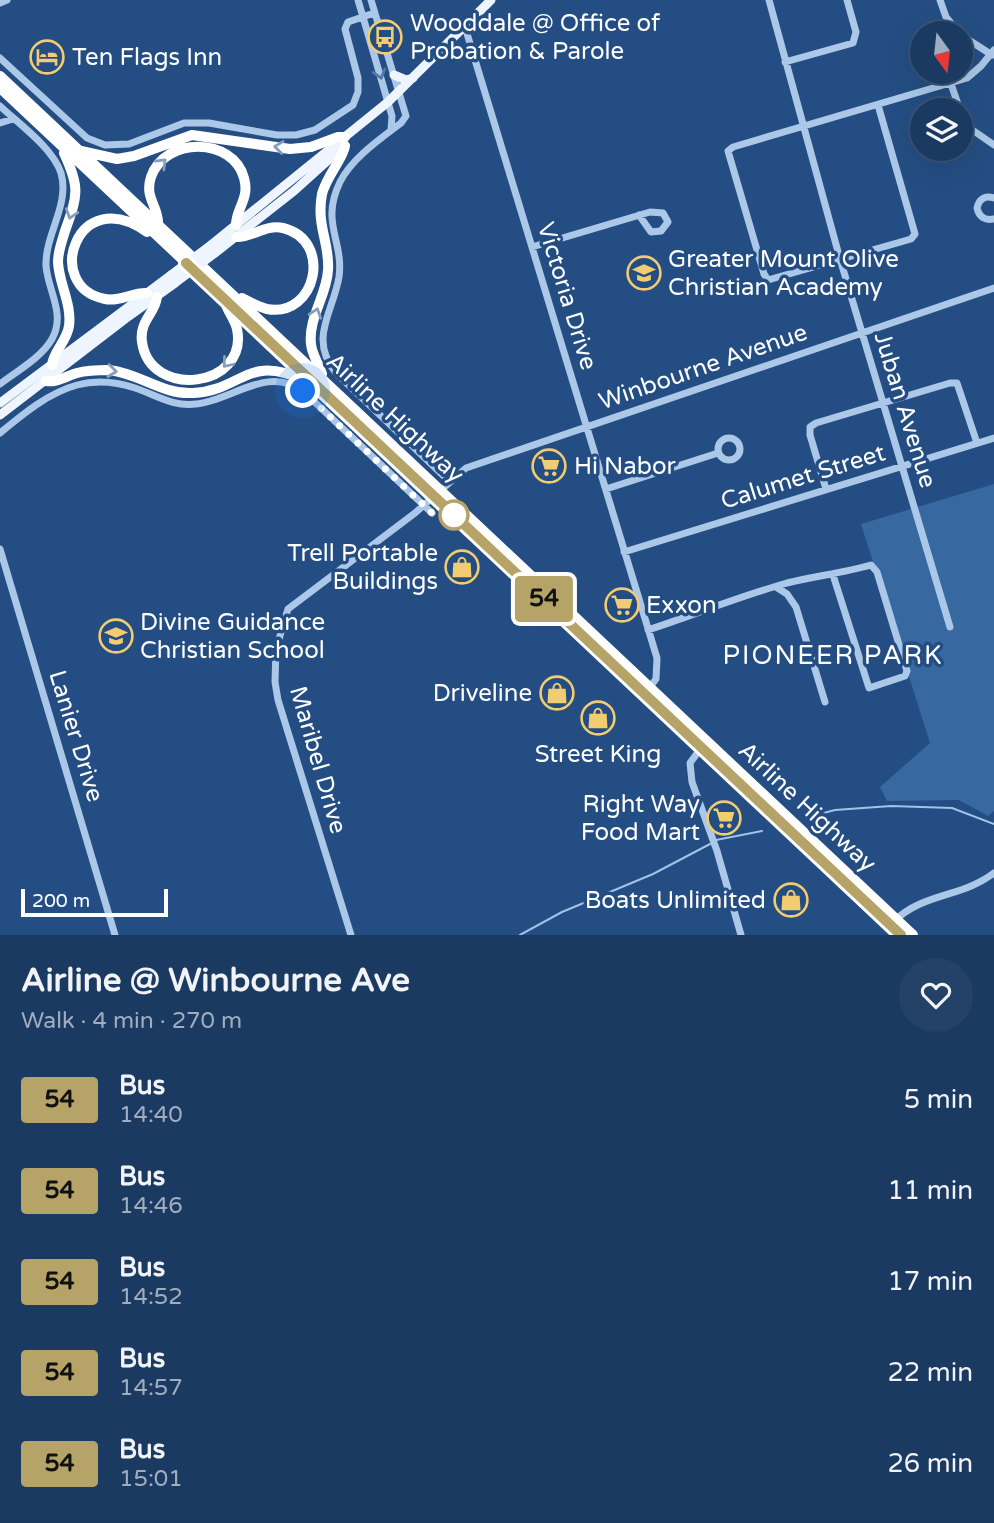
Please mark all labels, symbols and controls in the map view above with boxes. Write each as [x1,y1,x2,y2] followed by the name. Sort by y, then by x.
[410,9,661,66] place label: Wooddale @ Office of Probation & Parole
[366,18,404,56] bus stop icon: Wooddale @ Office of Probation & Parole
[910,21,973,84] north arrow
[910,21,973,161] map controls
[28,38,66,76] hotel icon: Ten Flags Inn
[72,43,222,72] place label: Ten Flags Inn
[371,68,386,80] one-way arrow
[910,98,973,161] button: layers
[273,140,285,155] one-way arrow
[154,158,167,171] one-way arrow
[65,207,79,220] one-way arrow
[531,219,603,373] street label: Victoria Drive
[668,245,899,302] place label: Greater Mount Olive Christian Academy
[625,254,663,292] school or university icon: Greater Mount Olive Christian Academy
[308,307,322,320] one-way arrow
[595,318,811,416] street label: Winbourne Avenue
[868,329,942,491] street label: Juban Avenue
[320,347,470,489] street label: Airline Highway
[223,355,235,368] one-way arrow
[106,364,118,379] one-way arrow
[285,373,320,408] your location
[717,438,889,516] street label: Calumet Street
[530,447,568,485] supermarket icon: Hi Nabor
[574,452,677,481] place label: Hi Nabor
[439,500,469,530] unlabelled marker
[287,539,438,596] place label: Trell Portable Buildings
[443,548,481,586] shop icon: Trell Portable Buildings
[512,576,576,622] line badge: 54
[529,584,559,613] text: 54
[603,586,641,624] supermarket icon: Exxon
[646,591,717,620] place label: Exxon
[140,608,325,665] place label: Divine Guidance Christian School
[97,617,135,655] school or university icon: Divine Guidance Christian School
[723,640,943,671] district label: PIONEER PARK
[42,667,110,805] street label: Lanier Drive
[538,674,576,712] shop icon: Driveline
[433,679,532,708] place label: Driveline
[283,683,353,837] street label: Maribel Drive
[579,699,617,737] shop icon: Street King
[732,736,882,878] street label: Airline Highway
[535,740,661,769] place label: Street King
[581,790,700,847] place label: Right Way Food Mart
[705,799,743,837] supermarket icon: Right Way Food Mart
[772,881,810,919] shop icon: Boats Unlimited
[21,886,168,918] scale bar
[585,886,766,915] place label: Boats Unlimited
[32,890,90,912] text: 200 m
[899,958,973,1032] button: heart
[21,961,410,1000] text: Airline @ Winbourne Ave
[21,1007,242,1035] text: Walk · 4 min · 270 m
[119,1070,165,1101] text: Bus
[904,1084,973,1115] text: 5 min
[44,1085,75,1114] text: 54
[119,1101,183,1129] text: 14:40
[119,1161,165,1192] text: Bus
[887,1175,973,1206] text: 11 min
[44,1176,75,1205] text: 54
[119,1192,183,1220] text: 14:46
[119,1252,165,1283] text: Bus
[887,1266,973,1297] text: 17 min
[44,1267,75,1296] text: 54
[119,1283,183,1311] text: 14:52
[119,1343,165,1374] text: Bus
[887,1357,973,1388] text: 22 min
[44,1358,75,1387] text: 54
[119,1374,183,1402] text: 14:57
[119,1434,165,1465] text: Bus
[887,1448,973,1479] text: 26 min
[44,1449,75,1478] text: 54
[119,1465,183,1493] text: 15:01

